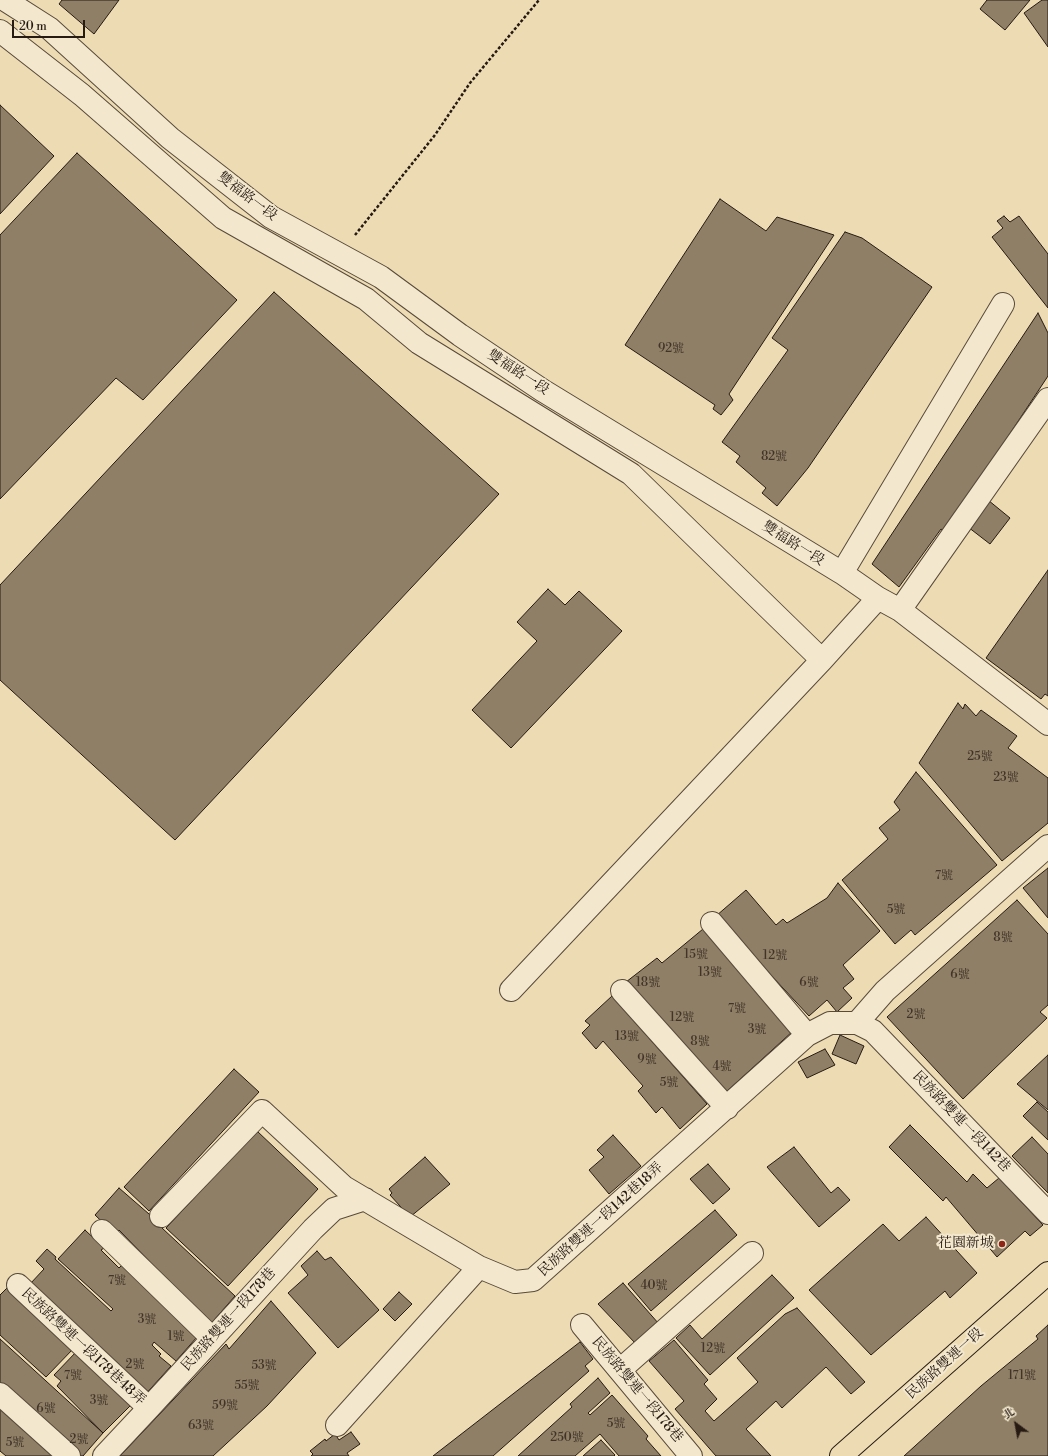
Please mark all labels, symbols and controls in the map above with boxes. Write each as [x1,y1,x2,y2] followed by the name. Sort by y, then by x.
[14,12,87,38] scale bar
[19,19,47,34] text: 20 m
[214,169,280,225] street label: 雙福路一段
[658,342,684,356] house number: 92號
[484,347,552,399] street label: 雙福路一段
[761,450,787,464] house number: 82號
[759,518,827,570] street label: 雙福路一段
[967,750,993,764] house number: 25號
[993,771,1019,785] house number: 23號
[935,869,953,883] house number: 7號
[887,903,905,917] house number: 5號
[993,931,1013,945] house number: 8號
[684,948,708,962] house number: 15號
[763,949,787,963] house number: 12號
[698,966,722,980] house number: 13號
[950,968,970,982] house number: 6號
[636,976,660,990] house number: 18號
[799,976,819,990] house number: 6號
[728,1002,746,1016] house number: 7號
[907,1008,925,1022] house number: 2號
[670,1011,694,1025] house number: 12號
[748,1023,766,1037] house number: 3號
[615,1030,639,1044] house number: 13號
[690,1035,710,1049] house number: 8號
[637,1053,657,1067] house number: 9號
[712,1060,732,1074] house number: 4號
[908,1068,1014,1176] street label: 民族路雙連一段142巷
[660,1076,678,1090] house number: 5號
[535,1160,667,1280] street label: 民族路雙連一段142巷18弄
[938,1236,994,1252] place label: 花園新城
[997,1239,1007,1249] marker: 花園新城
[178,1265,280,1375] street label: 民族路雙連一段178巷
[108,1274,126,1288] house number: 7號
[640,1279,668,1293] house number: 40號
[17,1285,149,1409] street label: 民族路雙連一段178巷48弄
[138,1313,156,1327] house number: 3號
[903,1325,987,1403] street label: 民族路雙連一段
[167,1330,185,1344] house number: 1號
[588,1334,686,1446] street label: 民族路雙連一段178巷
[701,1342,725,1356] house number: 12號
[126,1358,144,1372] house number: 2號
[251,1359,277,1373] house number: 53號
[64,1369,82,1383] house number: 7號
[1008,1369,1036,1383] house number: 171號
[234,1379,260,1393] house number: 55號
[90,1394,108,1408] house number: 3號
[212,1399,238,1413] house number: 59號
[36,1402,56,1416] house number: 6號
[996,1404,1036,1444] north arrow
[1001,1405,1018,1423] text: 北
[607,1417,625,1431] house number: 5號
[188,1419,214,1433] house number: 63號
[550,1431,584,1445] house number: 250號
[70,1433,88,1447] house number: 2號
[6,1436,24,1450] house number: 5號

